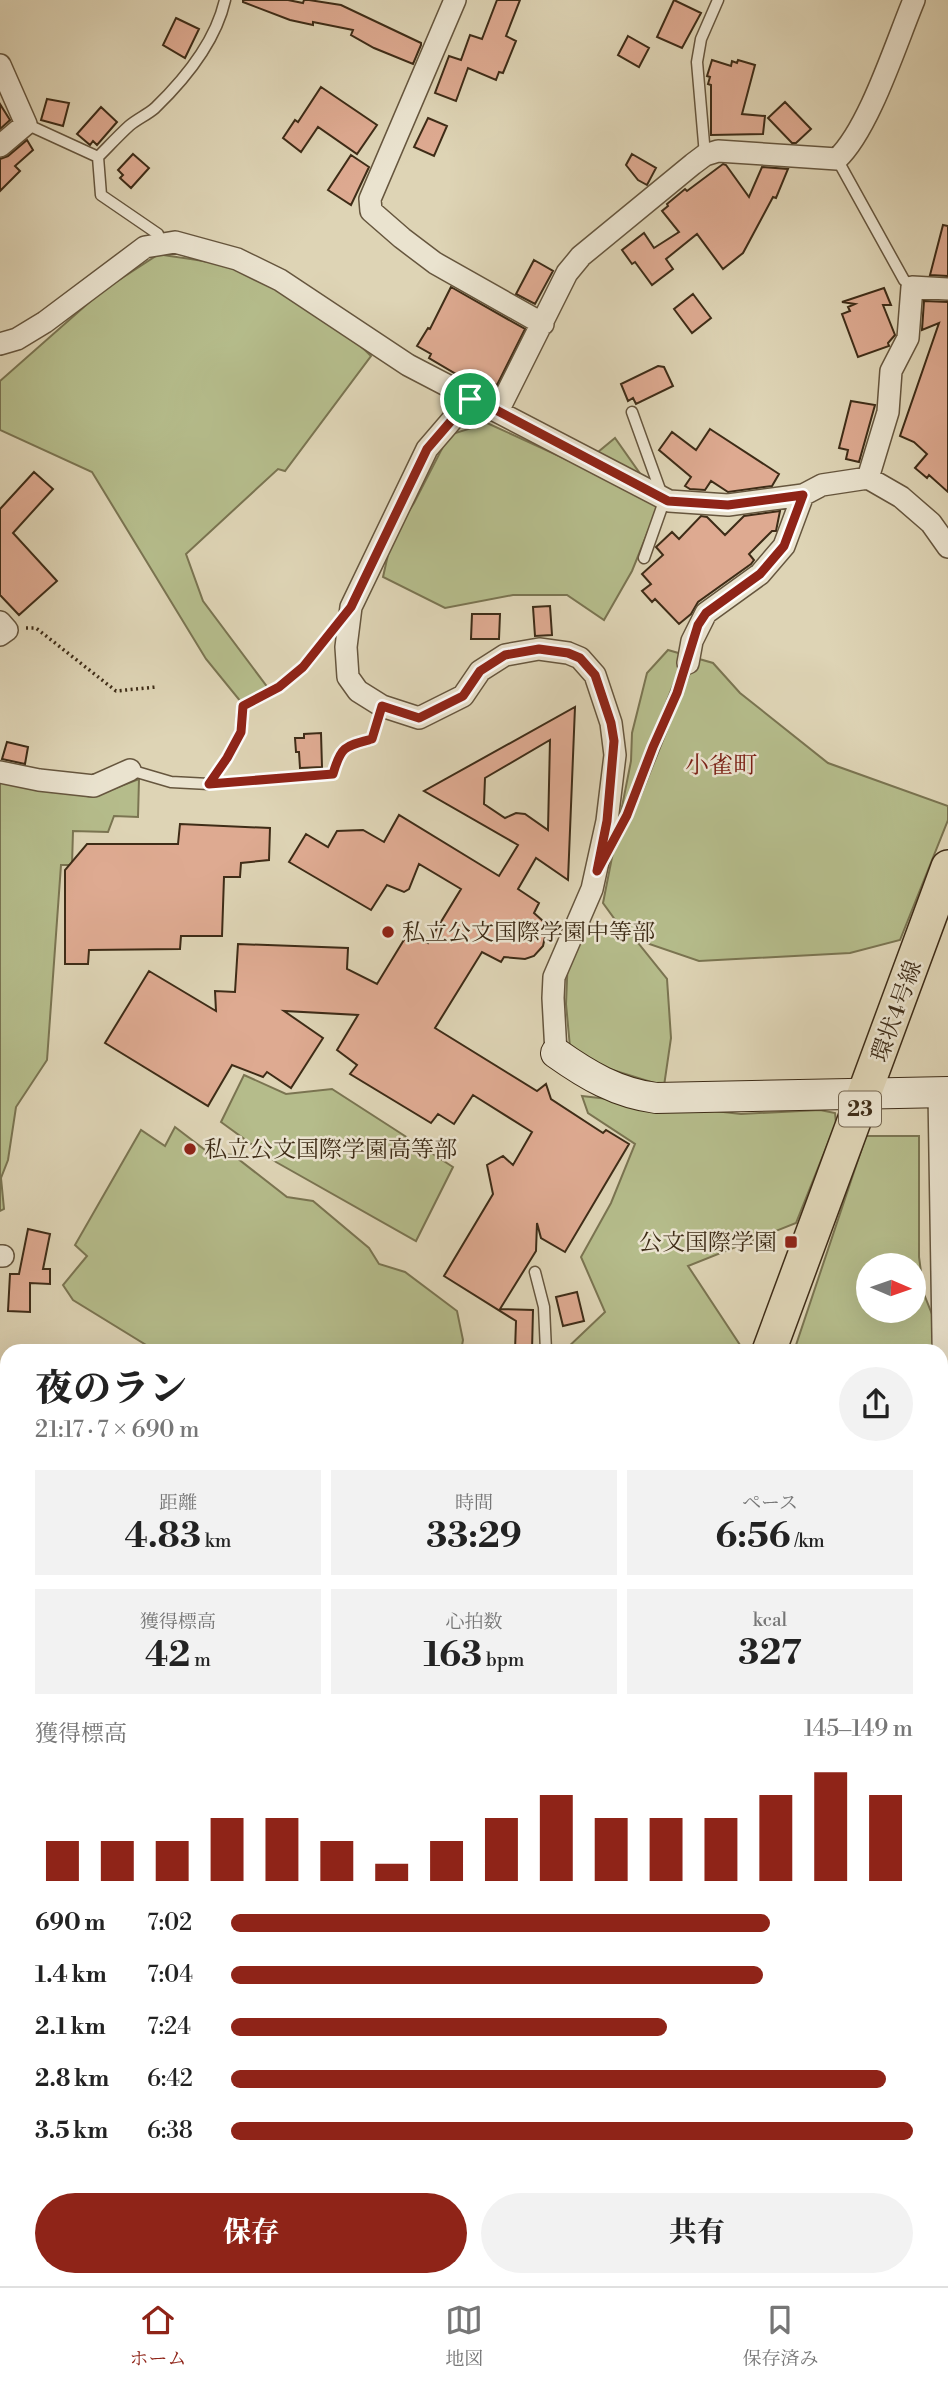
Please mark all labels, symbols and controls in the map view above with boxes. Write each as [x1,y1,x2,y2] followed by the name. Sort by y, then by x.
[440,369,500,429] pin
[451,380,489,418] icon: arrive
[685,751,757,781] district label: 小雀町
[402,919,655,947] place label: 私立公文国際学園中等部
[380,924,396,940] marker: 私立公文国際学園中等部
[866,957,928,1066] street label: 環状4号線
[839,1092,881,1126] road number: 23
[204,1136,457,1164] place label: 私立公文国際学園高等部
[182,1141,198,1157] marker: 私立公文国際学園高等部
[639,1229,777,1257] place label: 公文国際学園
[783,1234,799,1250] marker: 公文国際学園
[856,1253,926,1323] north arrow
[856,1253,926,1323] map controls
[35,1366,187,1413] text: 夜のラン
[839,1367,913,1441] button: share
[35,1416,199,1444] text: 21:17 · 7 × 690 m
[159,1491,197,1515] text: 距離
[455,1491,493,1515] text: 時間
[742,1491,798,1515] text: ペース
[125,1515,201,1558] text: 4.83
[426,1515,522,1558] text: 33:29
[715,1515,791,1558] text: 6:56
[201,1529,231,1553] text: km
[791,1529,825,1553] text: /km
[753,1608,787,1632] text: kcal
[140,1610,216,1634] text: 獲得標高
[445,1610,503,1634] text: 心拍数
[738,1632,802,1675] text: 327
[145,1634,190,1677] text: 42
[423,1634,482,1677] text: 163
[190,1648,211,1672] text: m
[482,1648,525,1672] text: bpm
[804,1715,913,1743] text: 145–149 m
[35,1720,127,1748] text: 獲得標高
[35,1909,105,1937] text: 690 m
[147,1909,192,1937] text: 7:02
[35,1961,107,1989] text: 1.4 km
[147,1961,193,1989] text: 7:04
[35,2013,106,2041] text: 2.1 km
[147,2013,191,2041] text: 7:24
[35,2065,109,2093] text: 2.8 km
[147,2065,193,2093] text: 6:42
[35,2117,108,2145] text: 3.5 km
[147,2117,193,2145] text: 6:38
[35,2193,467,2273] button: 保存
[481,2193,913,2273] button: 共有
[129,2301,187,2371] tab: ホーム
[445,2301,484,2371] tab: 地図
[742,2301,819,2371] tab: 保存済み

